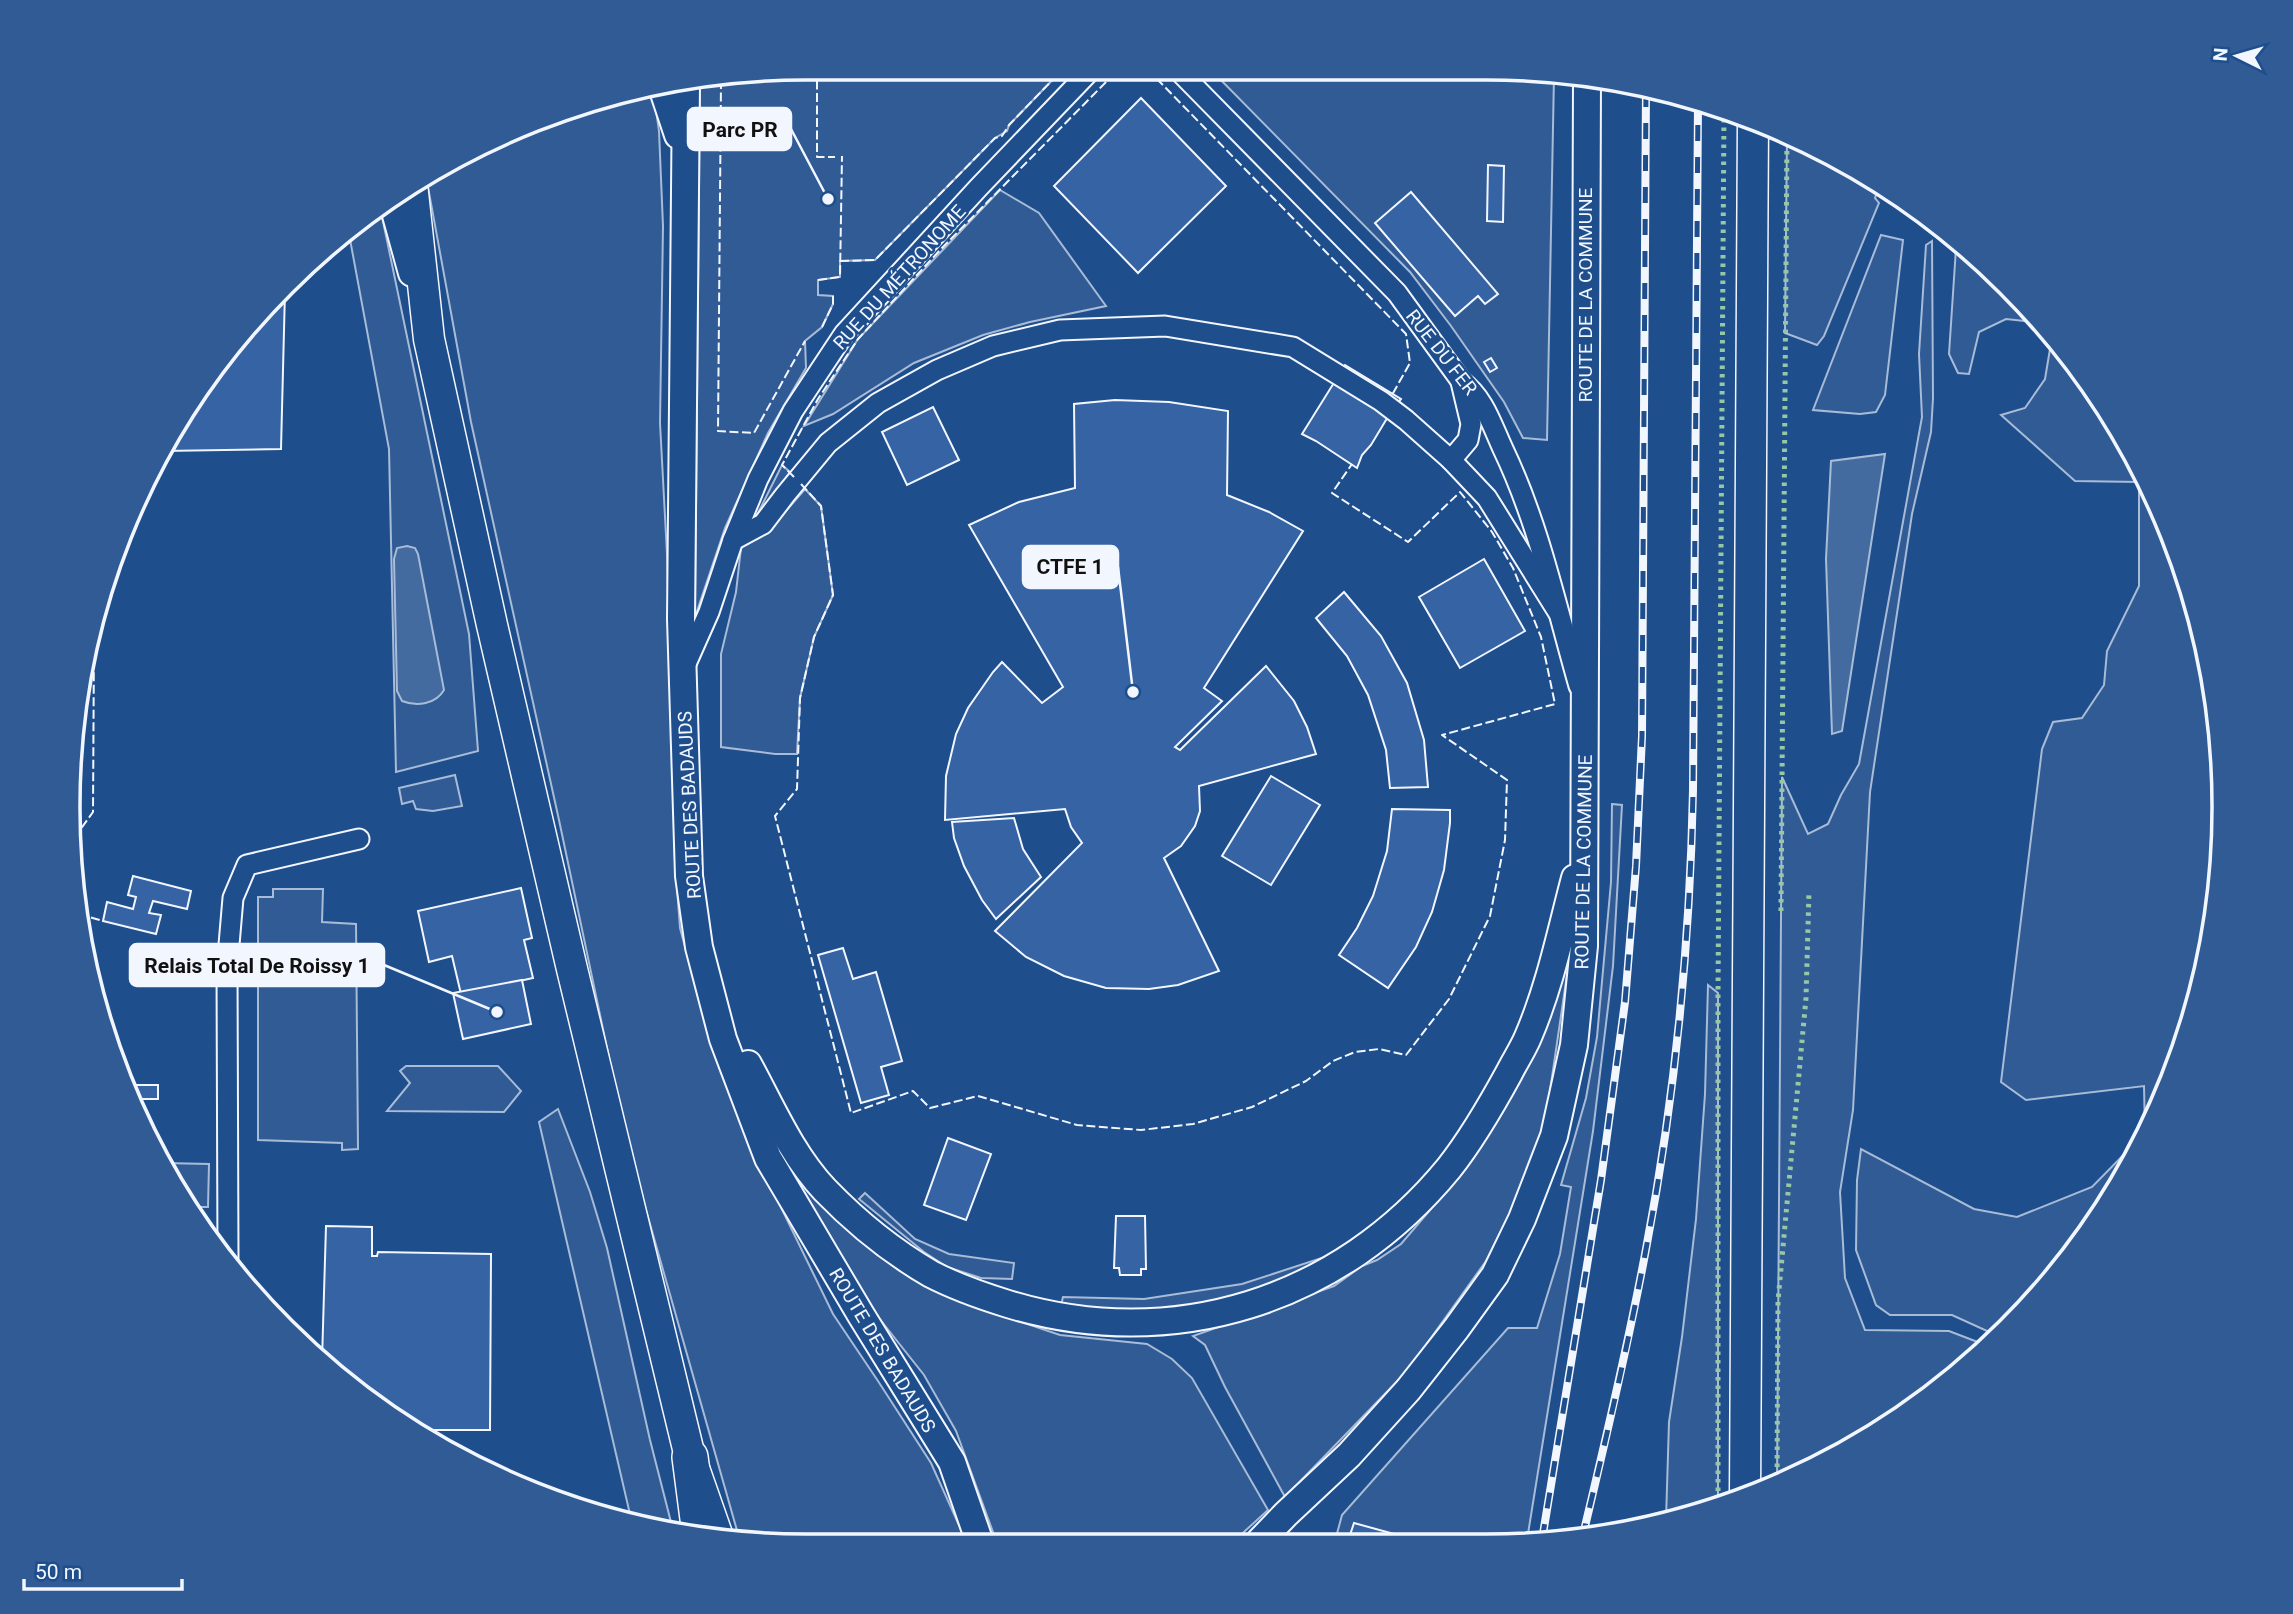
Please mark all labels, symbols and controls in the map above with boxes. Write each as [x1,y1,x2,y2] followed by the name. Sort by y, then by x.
[2202,21,2272,91] north arrow
[2209,47,2233,62] text: N
[688,108,791,150] callout: Parc PR
[702,118,778,142] text: Parc PR
[1574,187,1597,402] street label: ROUTE DE LA COMMUNE
[828,200,971,354] street label: RUE DU MÉTRONOME
[1401,305,1482,400] street label: RUE DU FER
[1023,546,1118,588] callout: CTFE 1
[1036,555,1104,579] text: CTFE 1
[673,710,706,899] street label: ROUTE DES BADAUDS
[1570,754,1597,970] street label: ROUTE DE LA COMMUNE
[130,944,384,986] callout: Relais Total De Roissy 1
[144,954,370,978] text: Relais Total De Roissy 1
[824,1264,941,1437] street label: ROUTE DES BADAUDS
[24,1548,182,1592] scale bar
[35,1560,82,1584] text: 50 m

